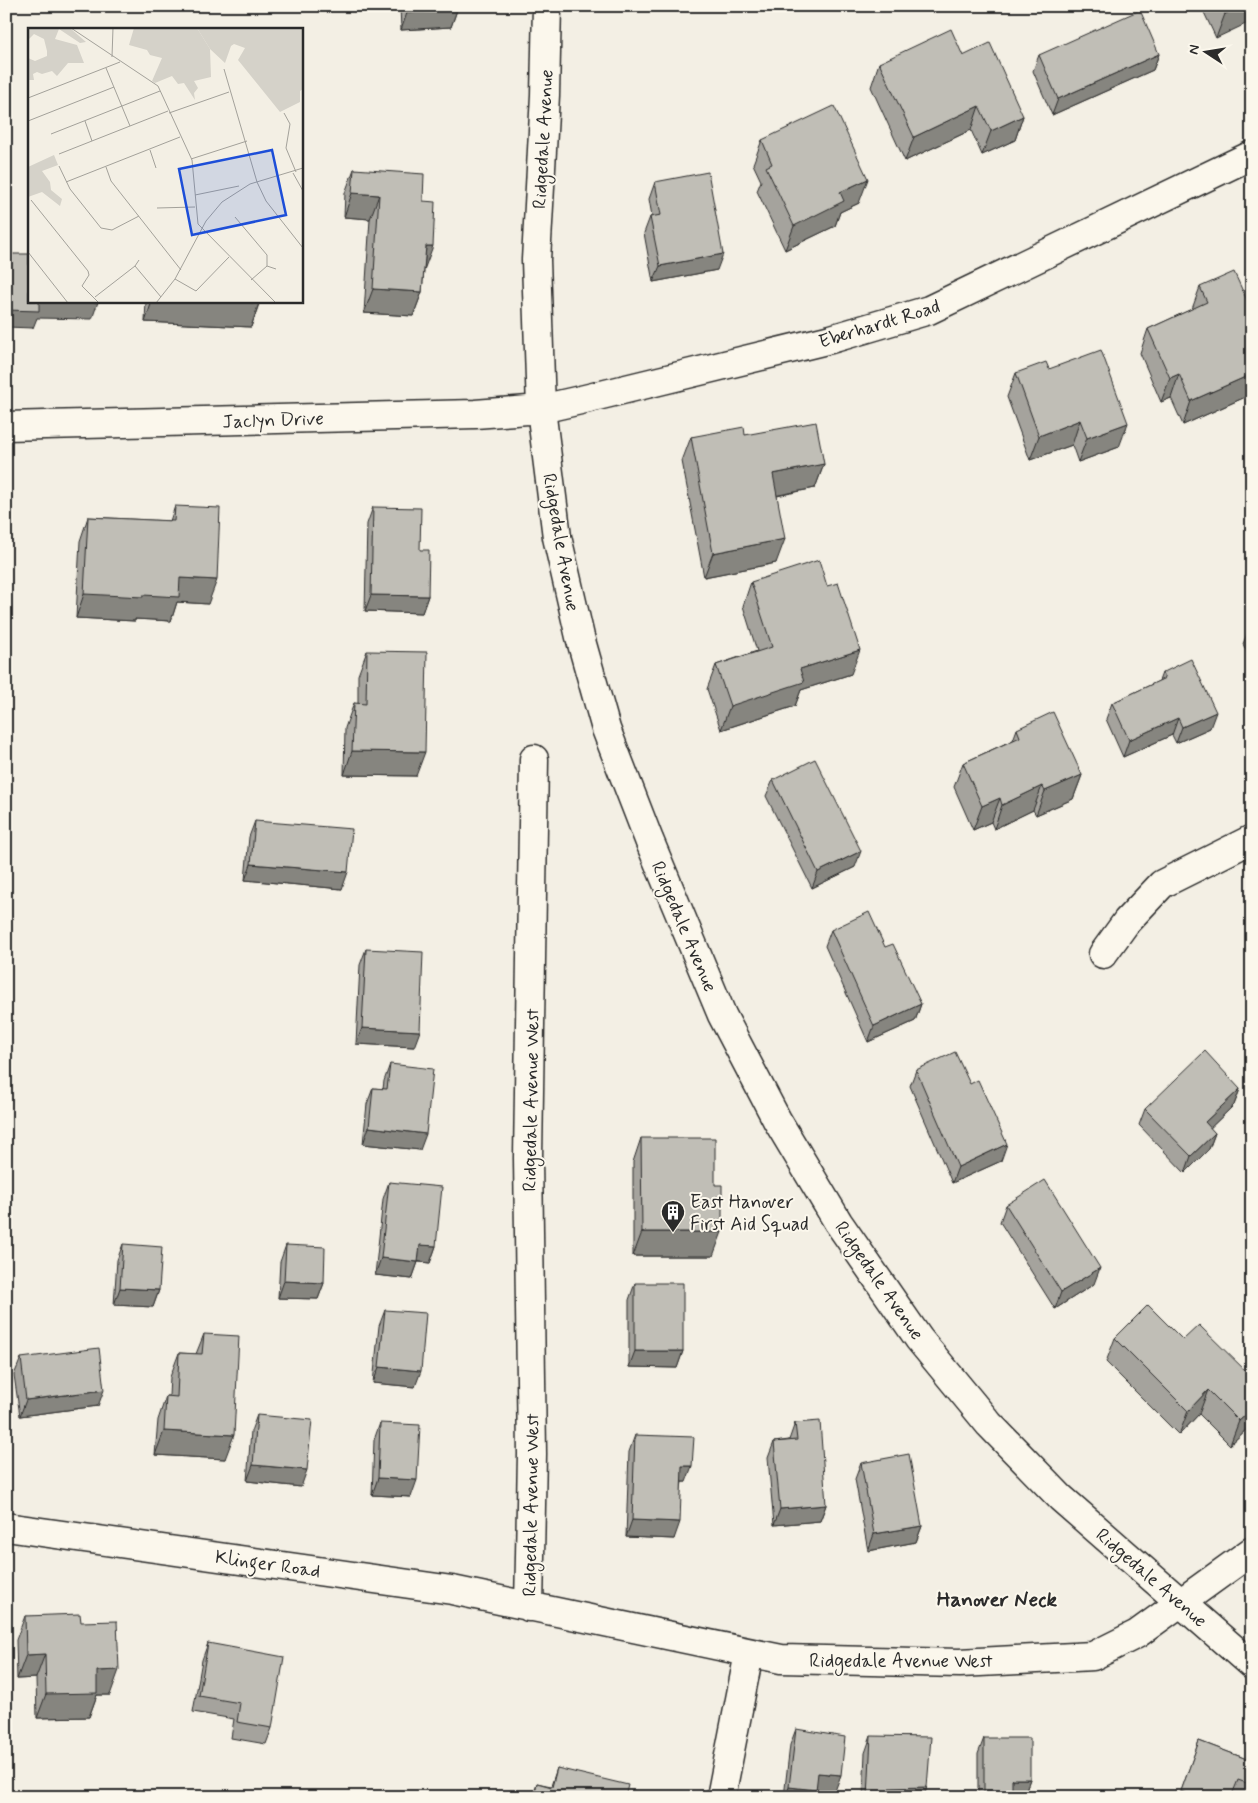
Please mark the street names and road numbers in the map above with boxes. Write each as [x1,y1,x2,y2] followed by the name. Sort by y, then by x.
[527,69,562,210] street label: Ridgedale Avenue
[816,294,943,355] street label: Eberhardt Road
[222,406,324,436] street label: Jaclyn Drive
[534,471,585,614] street label: Ridgedale Avenue
[643,857,722,997] street label: Ridgedale Avenue
[517,1008,548,1192] street label: Ridgedale Avenue West
[827,1216,929,1346] street label: Ridgedale Avenue
[517,1413,548,1597] street label: Ridgedale Avenue West
[1089,1523,1212,1635] street label: Ridgedale Avenue
[213,1545,322,1587] street label: Klinger Road
[809,1649,993,1676] street label: Ridgedale Avenue West

